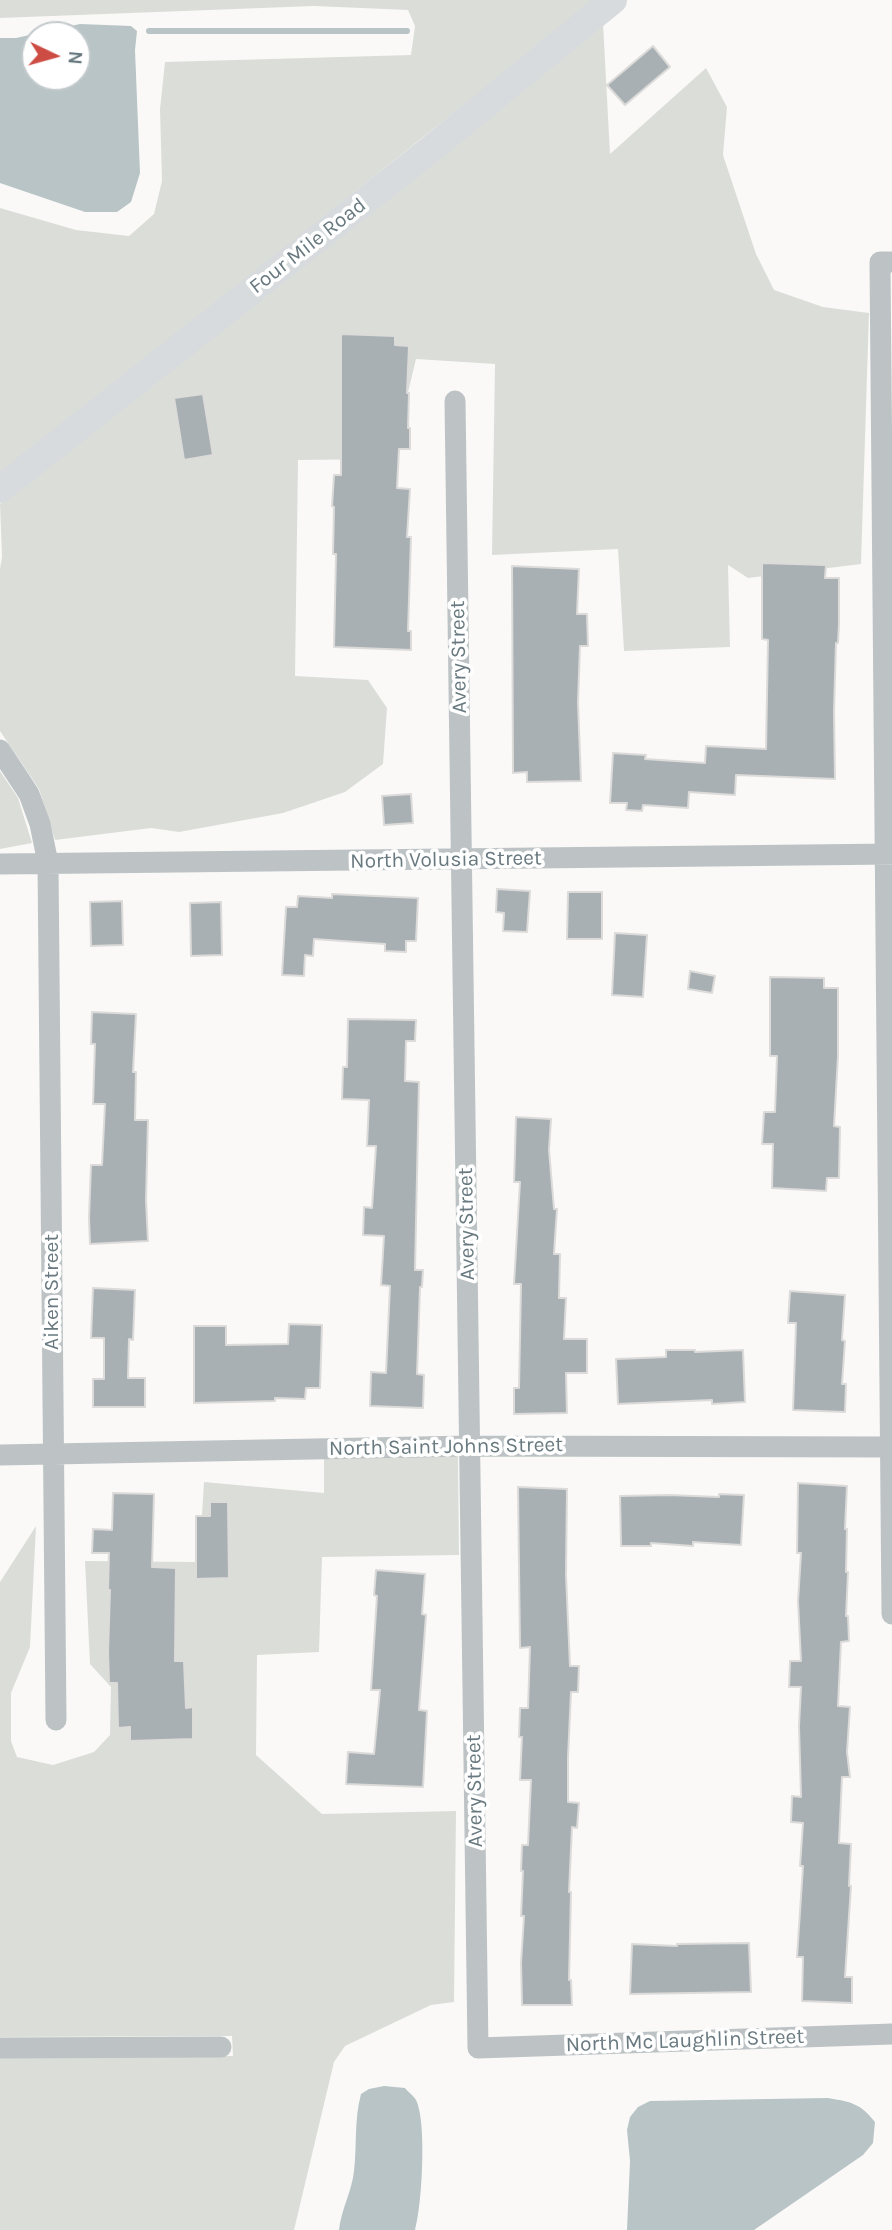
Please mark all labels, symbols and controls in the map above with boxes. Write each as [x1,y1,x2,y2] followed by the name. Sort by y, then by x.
[21,21,91,91] north arrow
[63,50,86,65] text: N
[245,193,371,299] street label: Four Mile Road
[445,600,473,714] street label: Avery Street
[350,846,542,874] street label: North Volusia Street
[453,1167,481,1281] street label: Avery Street
[39,1234,65,1350] street label: Aiken Street
[329,1432,563,1462] street label: North Saint Johns Street
[461,1734,489,1848] street label: Avery Street
[565,2024,805,2058] street label: North Mc Laughlin Street

